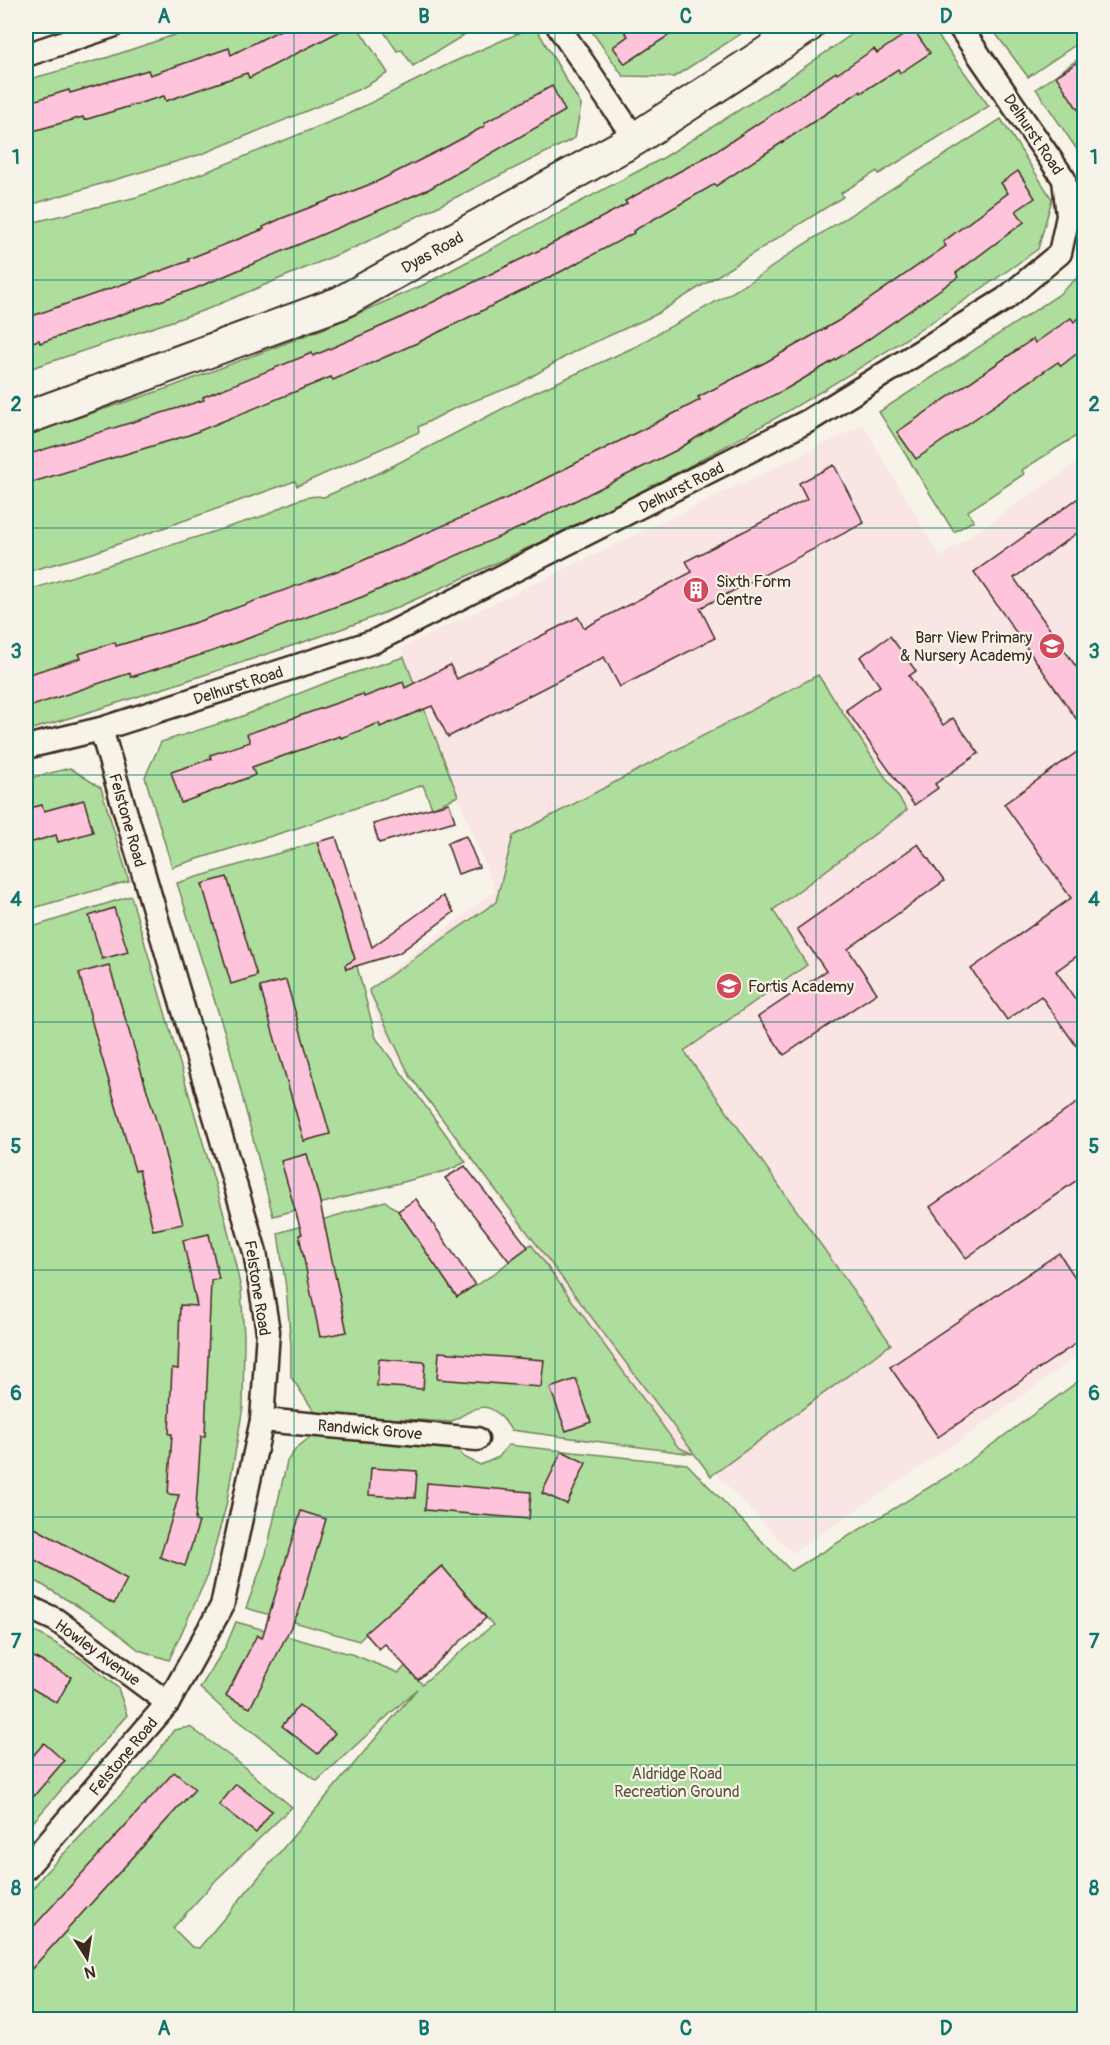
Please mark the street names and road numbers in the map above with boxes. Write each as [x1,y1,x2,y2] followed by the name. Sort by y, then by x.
[999,90,1068,179] street label: Delhurst Road
[398,228,467,278] street label: Dyas Road
[635,458,728,518] street label: Delhurst Road
[191,662,286,710] street label: Delhurst Road
[104,771,150,869] street label: Felstone Road
[240,1239,274,1337] street label: Felstone Road
[317,1415,423,1445] street label: Randwick Grove
[51,1615,144,1691] street label: Howley Avenue
[85,1713,162,1800] street label: Felstone Road

